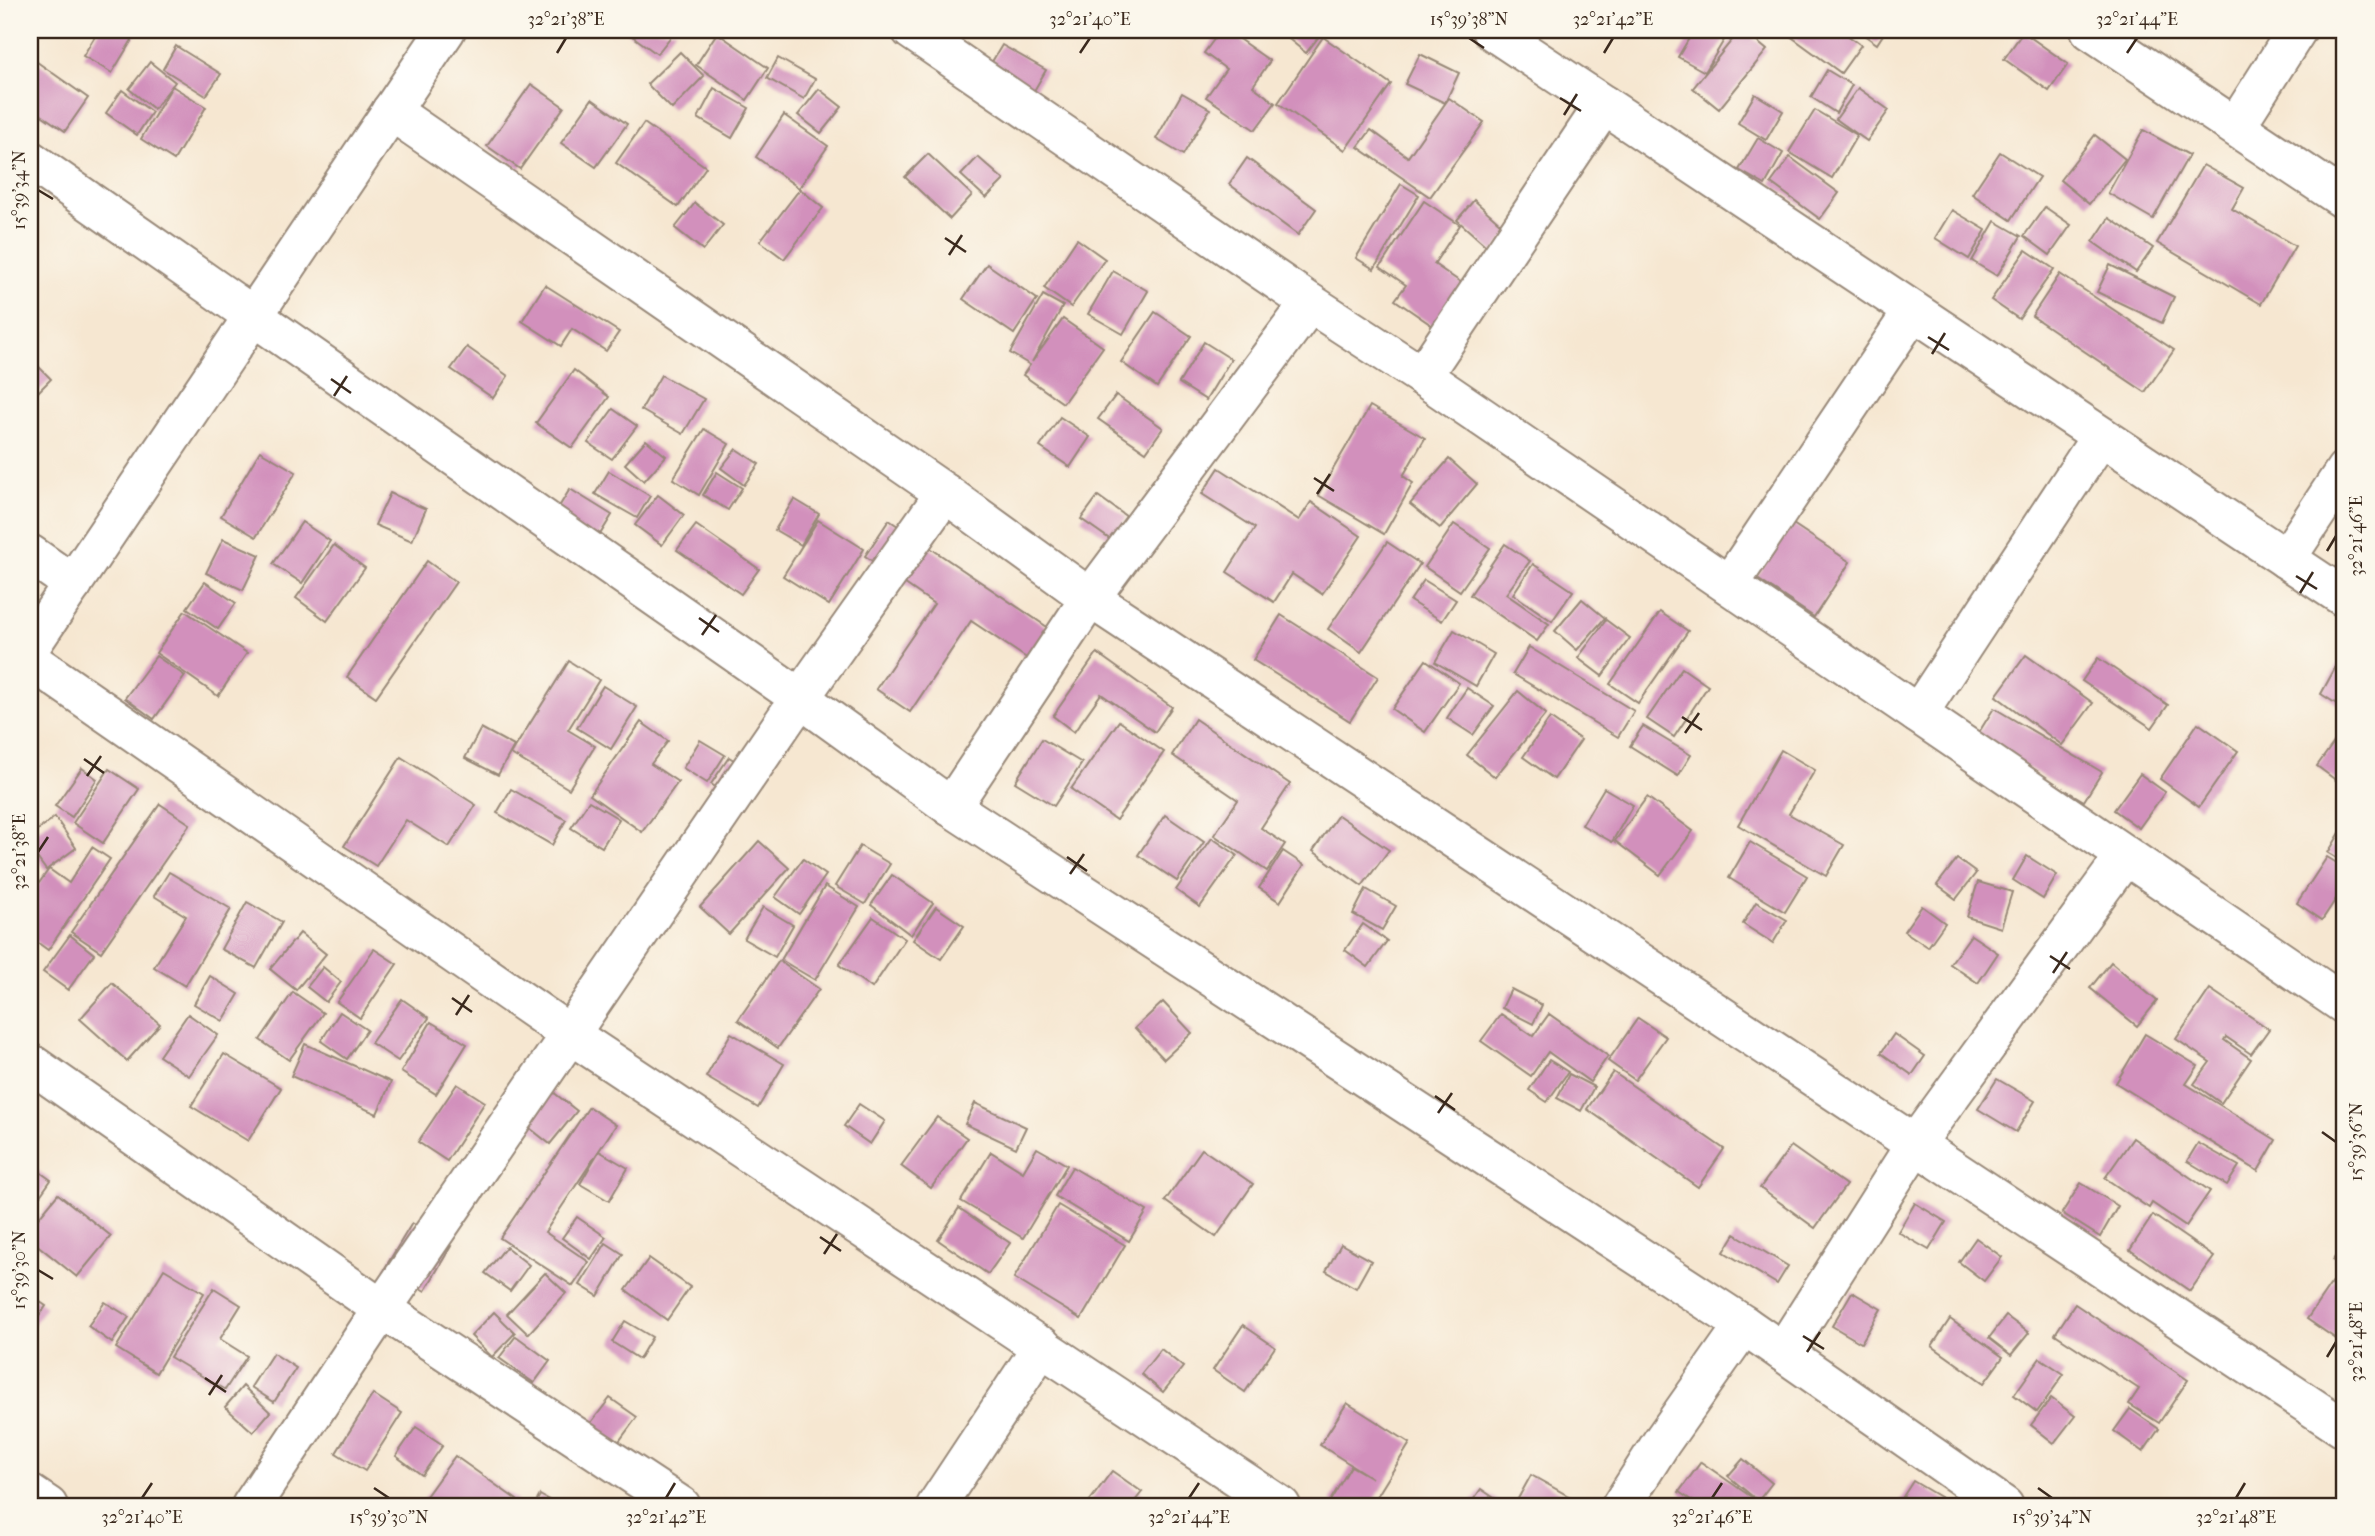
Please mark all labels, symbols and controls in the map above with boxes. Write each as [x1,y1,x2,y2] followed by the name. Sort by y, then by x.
[527,9,605,30] text: 32°21'38"E
[1049,9,1131,30] text: 32°21'40"E
[1430,9,1509,30] text: 15°39'38"N
[1573,9,1653,30] text: 32°21'42"E
[2096,9,2178,30] text: 32°21'44"E
[9,150,30,230] text: 15°39'34"N
[2346,495,2367,577] text: 32°21'46"E
[9,813,30,891] text: 32°21'38"E
[2346,1102,2367,1182] text: 15°39'36"N
[9,1230,30,1310] text: 15°39'30"N
[2346,1302,2367,1382] text: 32°21'48"E
[101,1507,183,1528] text: 32°21'40"E
[349,1507,429,1528] text: 15°39'30"N
[626,1507,706,1528] text: 32°21'42"E
[1148,1507,1230,1528] text: 32°21'44"E
[1671,1507,1753,1528] text: 32°21'46"E
[2012,1507,2092,1528] text: 15°39'34"N
[2196,1507,2276,1528] text: 32°21'48"E

